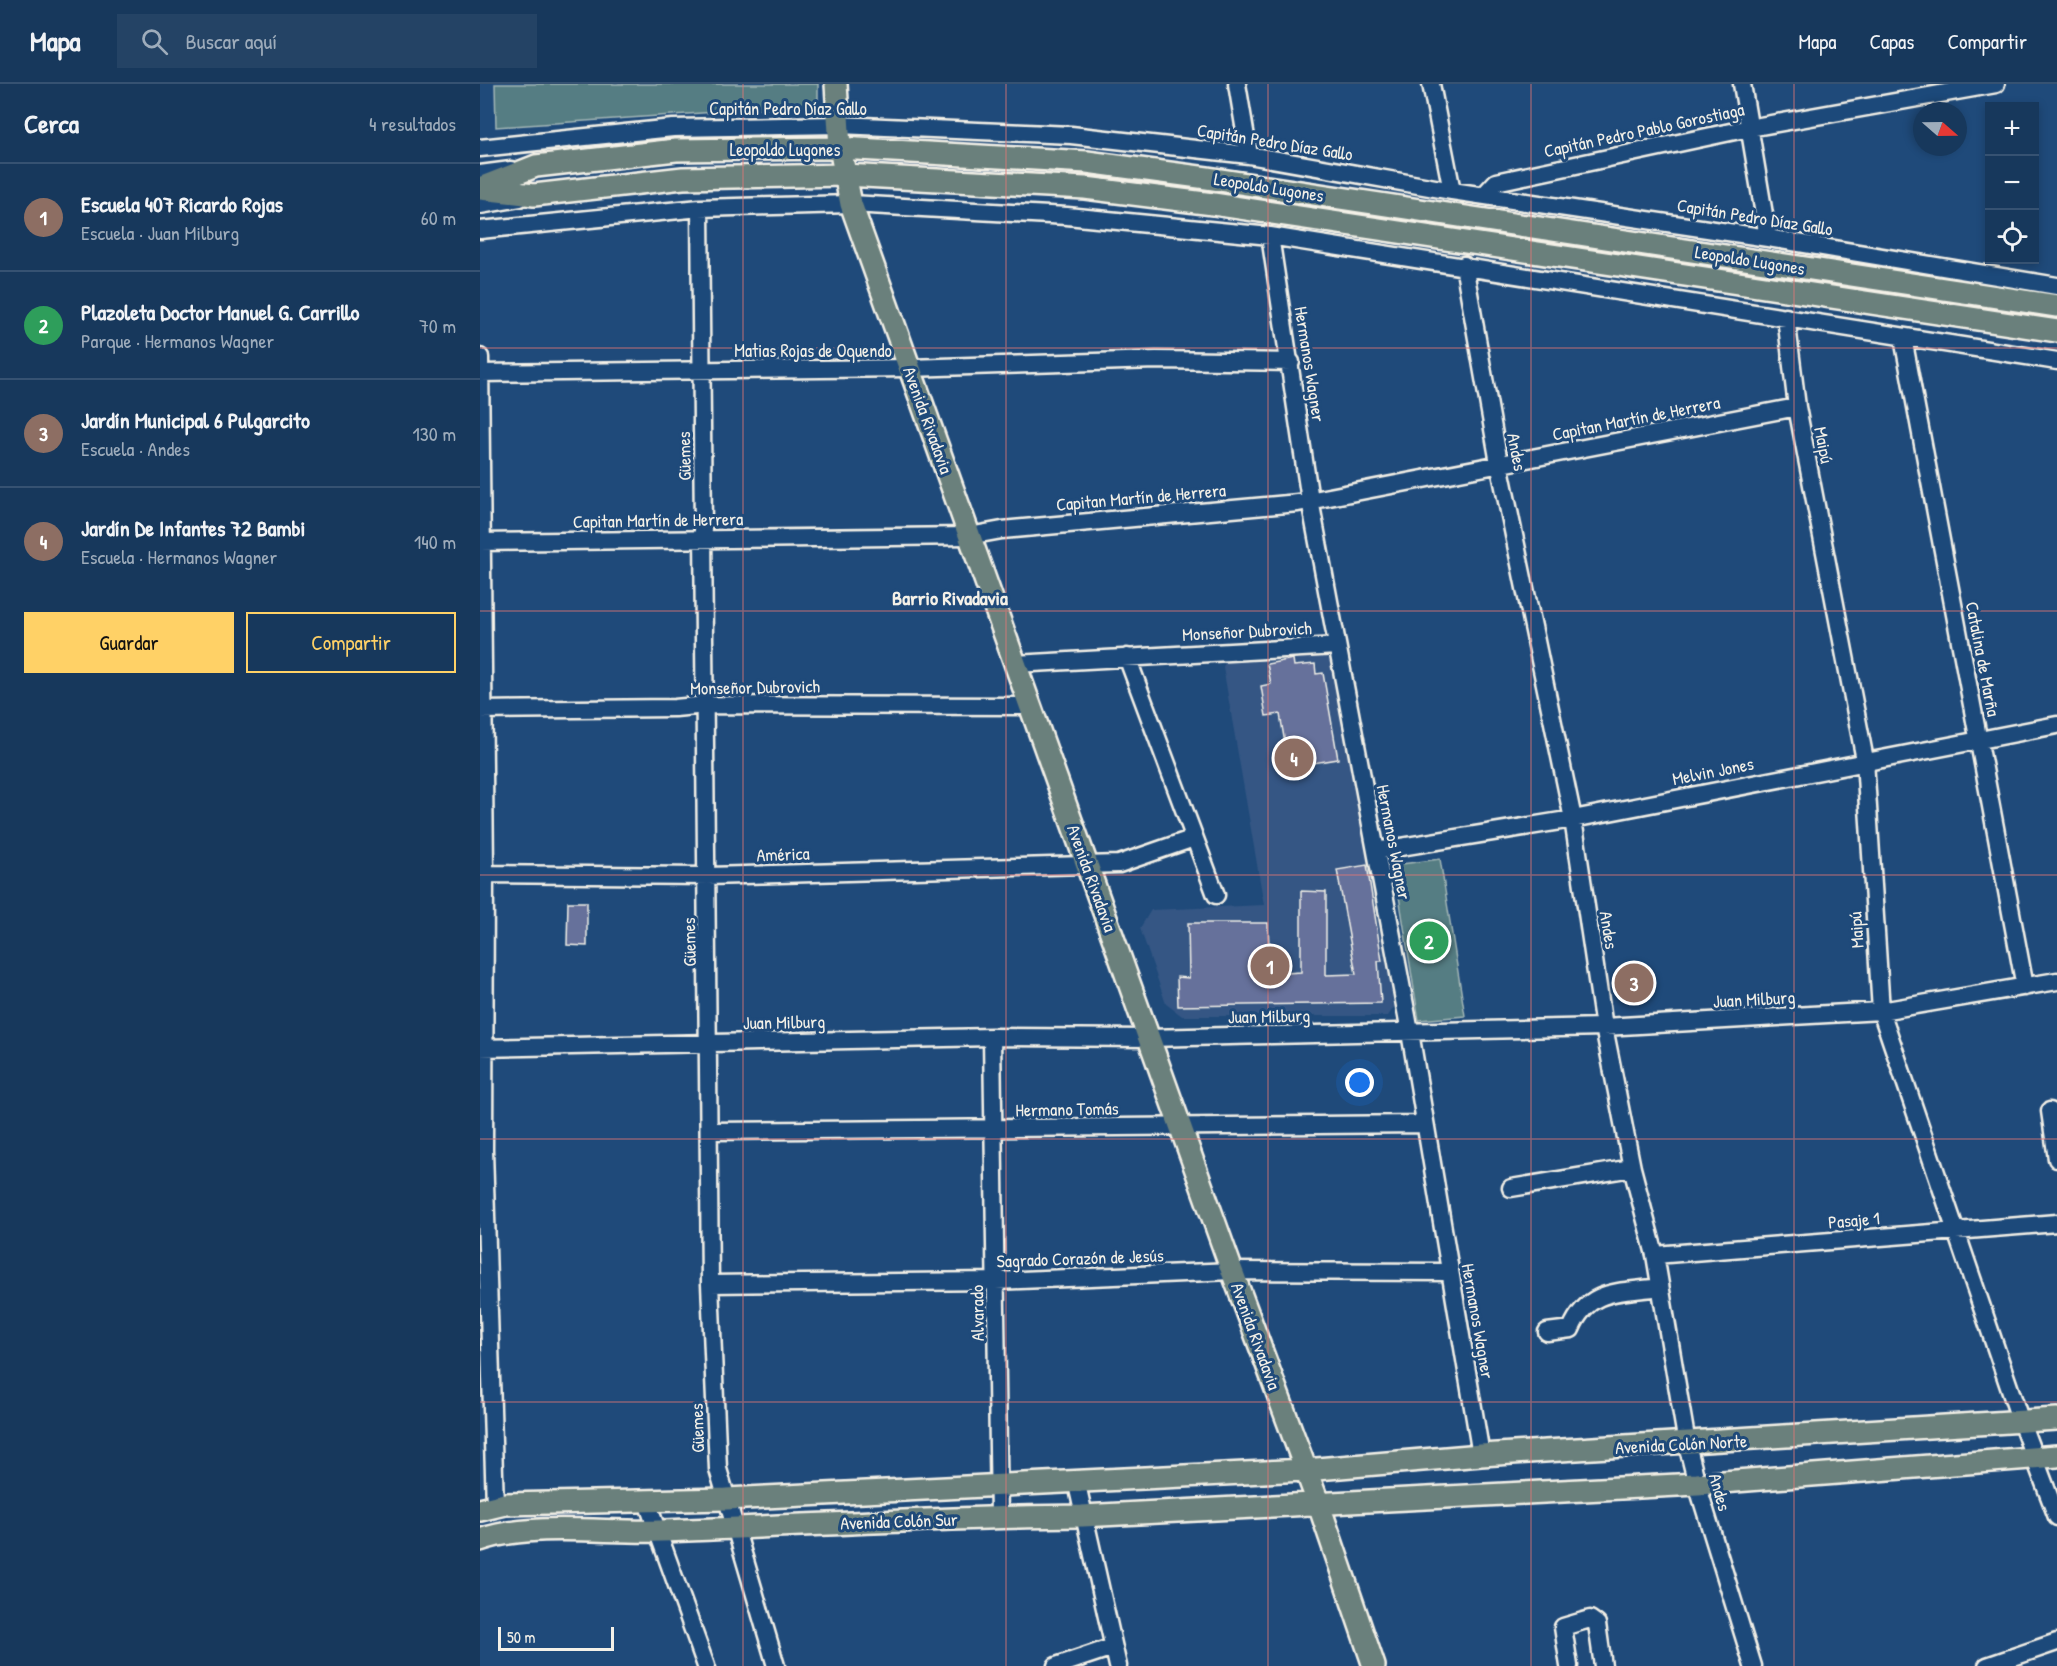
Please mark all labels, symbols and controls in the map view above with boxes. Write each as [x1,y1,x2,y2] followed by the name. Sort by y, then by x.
[117,14,537,68] search box
[30,22,81,60] text: Mapa
[138,25,171,58] icon: search
[186,26,277,56] text: Buscar aquí
[1798,27,1836,56] text: Mapa
[1869,27,1914,56] text: Capas
[1947,27,2027,56] text: Compartir
[709,96,867,121] street label: Capitán Pedro Díaz Gallo
[1542,97,1746,163] street label: Capitán Pedro Pablo Gorostiaga
[1913,102,1967,156] north arrow
[1985,102,2039,264] map controls
[1985,102,2039,156] button: +
[24,106,79,141] text: Cerca
[369,110,456,137] text: 4 resultados
[1195,117,1355,167] street label: Capitán Pedro Díaz Gallo
[730,137,840,162] street label: Leopoldo Lugones
[1985,156,2039,210] button: −
[1212,166,1326,208] street label: Leopoldo Lugones
[81,189,283,219] text: Escuela 407 Ricardo Rojas
[1675,192,1835,242] street label: Capitán Pedro Díaz Gallo
[40,204,47,231] text: 1
[421,204,456,231] text: 60 m
[1985,210,2039,264] button: locate
[81,219,239,246] text: Escuela · Juan Milburg
[1693,239,1807,281] street label: Leopoldo Lugones
[81,297,359,327] text: Plazoleta Doctor Manuel G. Carrillo
[1289,304,1331,424] street label: Hermanos Wagner
[39,312,48,339] text: 2
[419,312,456,339] text: 70 m
[81,327,274,354] text: Parque · Hermanos Wagner
[734,338,892,363] street label: Matias Rojas de Oquendo
[897,363,959,477] street label: Avenida Rivadavia
[1550,389,1722,447] street label: Capitan Martín de Herrera
[81,405,310,435] text: Jardín Municipal 6 Pulgarcito
[39,420,48,447] text: 3
[413,420,456,447] text: 130 m
[1808,425,1840,465] street label: Maipú
[671,431,697,481] street label: Güemes
[1501,431,1533,473] street label: Andes
[81,435,190,462] text: Escuela · Andes
[1055,477,1227,517] street label: Capitan Martín de Herrera
[573,506,743,534] street label: Capitan Martín de Herrera
[81,513,305,543] text: Jardín De Infantes 72 Bambi
[40,528,47,555] text: 4
[414,528,456,555] text: 140 m
[81,543,277,570] text: Escuela · Hermanos Wagner
[892,584,1008,611] district label: Barrio Rivadavia
[1960,599,2006,719] street label: Catalina de Marña
[24,612,234,673] button: Guardar
[246,612,456,673] button: Compartir
[1182,615,1313,647] street label: Monseñor Dubrovich
[690,673,821,701] street label: Monseñor Dubrovich
[1274,736,1314,780] pin: 4
[1670,751,1756,791] street label: Melvin Jones
[1371,782,1417,902] street label: Hermanos Wagner
[1061,821,1123,935] street label: Avenida Rivadavia
[756,841,810,867] street label: América
[1594,909,1624,951] street label: Andes
[1842,911,1870,949] street label: Maipú
[676,917,702,967] street label: Güemes
[1410,918,1448,964] pin: 2
[1250,944,1290,988] pin: 1
[1614,960,1654,1006] pin: 3
[1712,984,1796,1014] street label: Juan Milburg
[1228,1003,1310,1029] street label: Juan Milburg
[743,1009,825,1035] street label: Juan Milburg
[1345,1068,1374,1097] your location
[1015,1096,1119,1122] street label: Hermano Tomás
[1827,1205,1881,1235] street label: Pasaje 1
[996,1243,1164,1273] street label: Sagrado Corazón de Jesús
[1456,1261,1500,1381] street label: Hermanos Wagner
[1225,1279,1287,1393] street label: Avenida Rivadavia
[964,1285,990,1341] street label: Alvarado
[684,1403,710,1453] street label: Güemes
[1614,1428,1748,1460] street label: Avenida Colón Norte
[1703,1470,1737,1514] street label: Andes
[840,1506,958,1536] street label: Avenida Colón Sur
[498,1624,614,1652] scale bar
[507,1626,536,1648] text: 50 m

